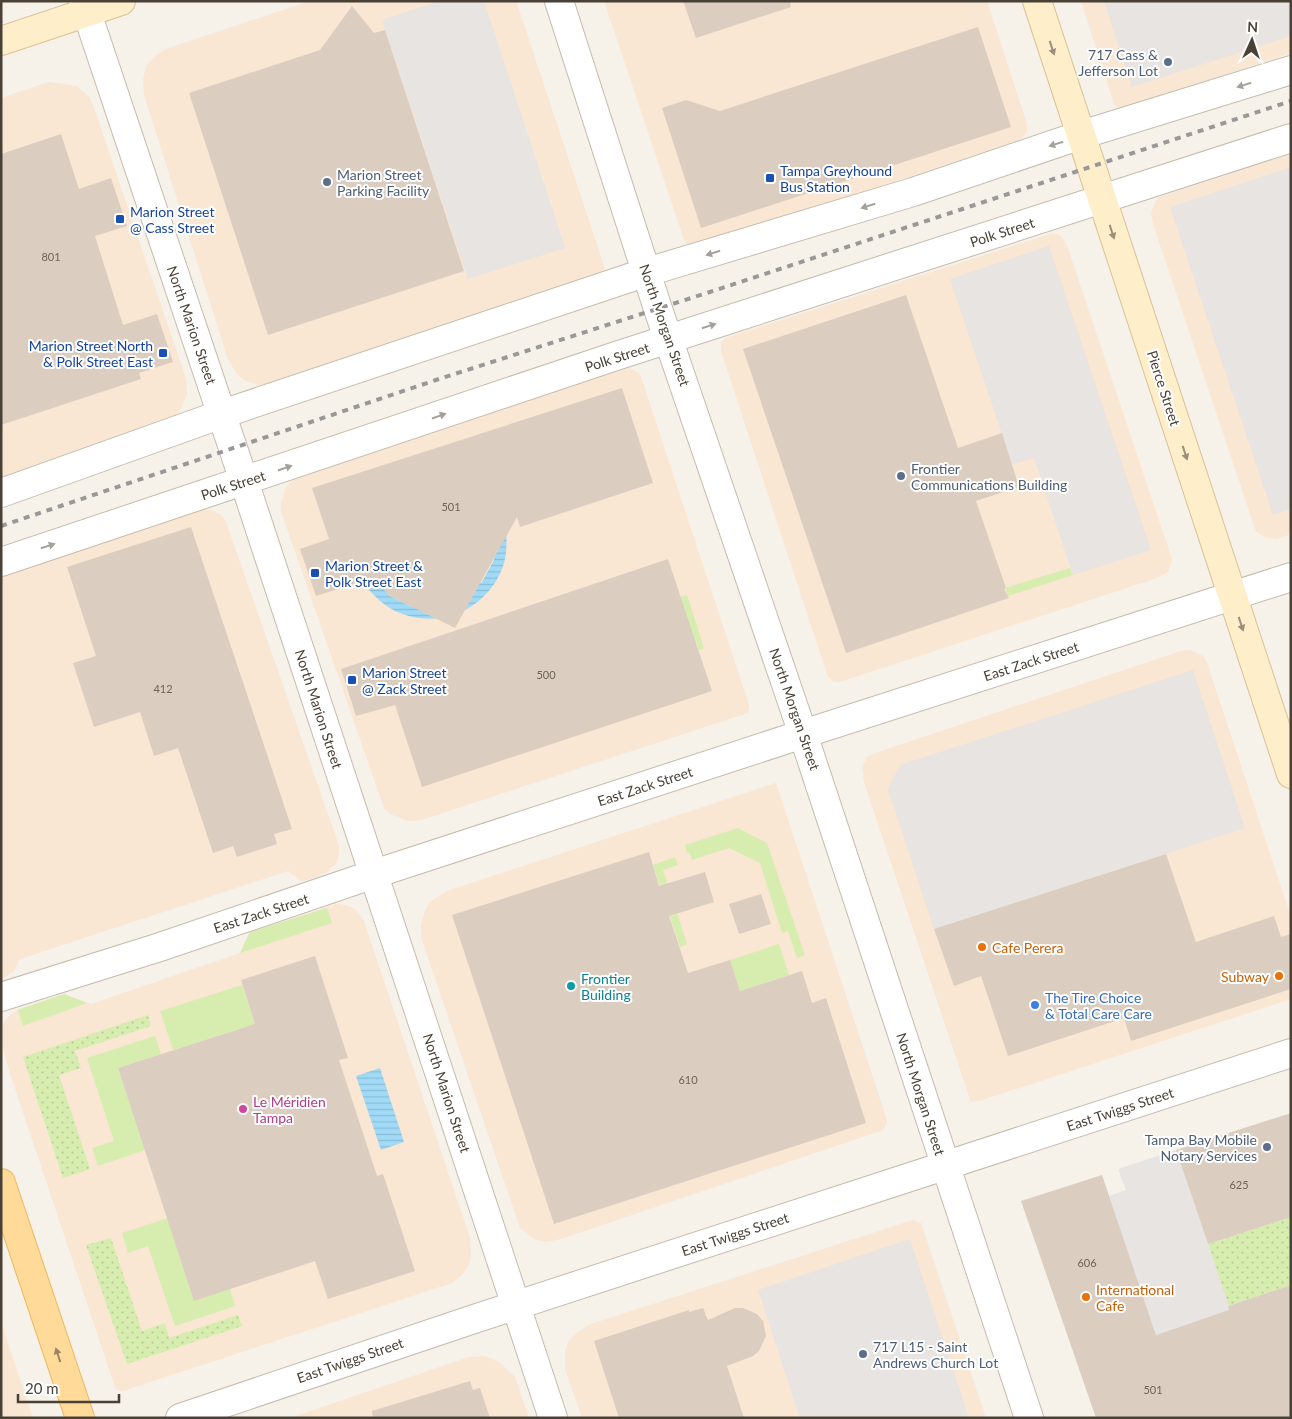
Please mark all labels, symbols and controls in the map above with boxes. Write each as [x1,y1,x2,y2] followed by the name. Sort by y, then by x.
[1227,15,1277,65] north arrow
[1247,18,1259,35] text: N
[1049,40,1057,55] one-way arrow
[1079,46,1158,79] place label: 717 Cass & Jefferson Lot
[1162,56,1174,68] marker: 717 Cass & Jefferson Lot
[1237,81,1252,89] one-way arrow
[1048,141,1063,148] one-way arrow
[780,162,892,195] place label: Tampa Greyhound Bus Station
[337,166,430,199] place label: Marion Street Parking Facility
[764,172,776,184] marker: Tampa Greyhound Bus Station
[321,176,333,188] marker: Marion Street Parking Facility
[861,202,876,210] one-way arrow
[130,203,214,236] place label: Marion Street @ Cass Street
[114,213,126,225] marker: Marion Street @ Cass Street
[968,214,1036,250] street label: Polk Street
[1108,225,1116,240] one-way arrow
[705,249,720,257] one-way arrow
[41,250,61,263] house number: 801
[636,262,694,388] street label: North Morgan Street
[164,263,220,387] street label: North Marion Street
[702,322,717,329] one-way arrow
[29,337,153,370] place label: Marion Street North & Polk Street East
[583,339,651,375] street label: Polk Street
[157,347,169,359] marker: Marion Street North & Polk Street East
[1144,348,1184,428] street label: Pierce Street
[432,412,447,420] one-way arrow
[1182,445,1189,460] one-way arrow
[911,460,1067,493] place label: Frontier Communications Building
[277,463,292,471] one-way arrow
[199,467,267,503] street label: Polk Street
[895,470,907,482] marker: Frontier Communications Building
[441,500,461,513] house number: 501
[40,542,55,550] one-way arrow
[325,557,423,590] place label: Marion Street & Polk Street East
[309,567,321,579] marker: Marion Street & Polk Street East
[1238,616,1245,631] one-way arrow
[981,638,1081,684] street label: East Zack Street
[766,646,824,772] street label: North Morgan Street
[292,647,346,771] street label: North Marion Street
[362,664,447,697] place label: Marion Street @ Zack Street
[536,668,556,681] house number: 500
[346,674,358,686] marker: Marion Street @ Zack Street
[153,682,173,695] house number: 412
[595,763,695,809] street label: East Zack Street
[211,890,311,936] street label: East Zack Street
[992,939,1063,956] place label: Cafe Perera
[976,941,988,953] marker: Cafe Perera
[1221,968,1270,985] place label: Subway
[581,970,631,1003] place label: Frontier Building
[1273,970,1285,982] marker: Subway
[565,980,577,992] marker: Frontier Building
[1045,989,1152,1022] place label: The Tire Choice & Total Care Care
[1029,999,1041,1011] marker: The Tire Choice & Total Care Care
[893,1030,949,1158] street label: North Morgan Street
[420,1031,474,1155] street label: North Marion Street
[678,1073,698,1086] house number: 610
[1064,1084,1176,1134] street label: East Twiggs Street
[253,1093,326,1126] place label: Le Méridien Tampa
[237,1103,249,1115] marker: Le Méridien Tampa
[1145,1131,1257,1164] place label: Tampa Bay Mobile Notary Services
[1261,1141,1273,1153] marker: Tampa Bay Mobile Notary Services
[1229,1178,1249,1191] house number: 625
[679,1209,791,1259] street label: East Twiggs Street
[1077,1256,1097,1269] house number: 606
[1096,1281,1174,1314] place label: International Cafe
[1080,1291,1092,1303] marker: International Cafe
[294,1334,406,1386] street label: East Twiggs Street
[873,1338,998,1371] place label: 717 L15 - Saint Andrews Church Lot
[54,1347,62,1362] one-way arrow
[857,1348,869,1360] marker: 717 L15 - Saint Andrews Church Lot
[18,1372,119,1404] scale bar
[25,1379,59,1397] text: 20 m
[1143,1383,1163,1396] house number: 501

